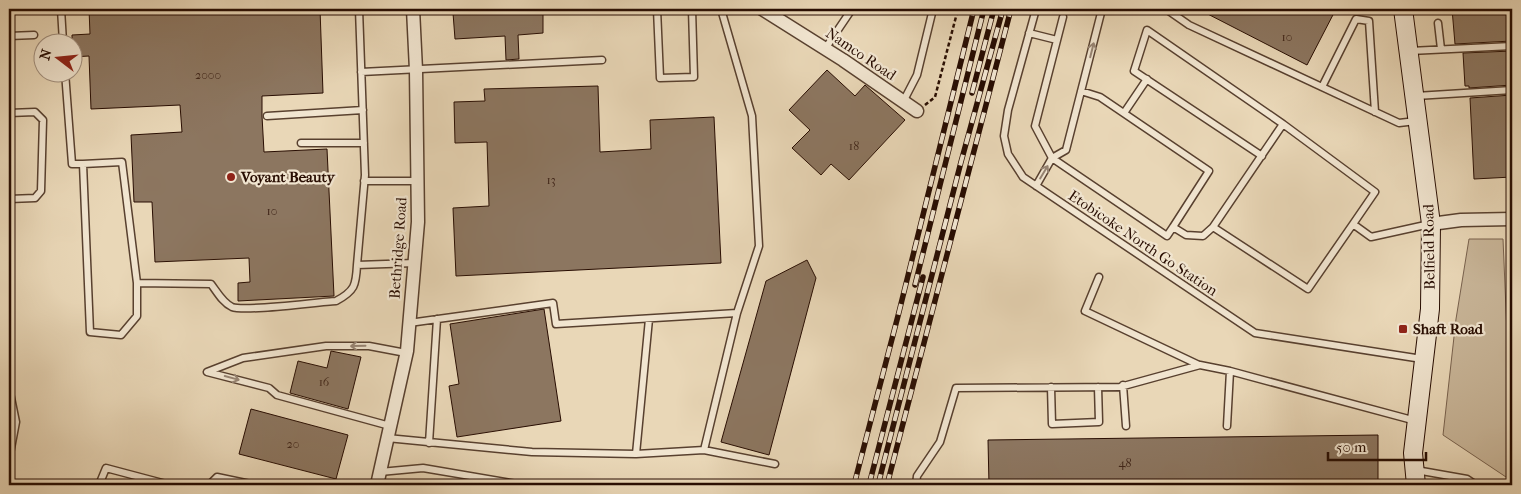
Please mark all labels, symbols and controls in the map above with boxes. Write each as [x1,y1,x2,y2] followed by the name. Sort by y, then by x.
[822,24,900,85] street label: Namco Road
[1282,30,1292,44] house number: 10
[32,32,82,82] north arrow
[1088,42,1097,58] one-way arrow
[36,47,56,62] text: N
[195,68,221,82] house number: 2000
[849,139,859,153] house number: 18
[1039,165,1049,179] one-way arrow
[240,168,336,186] place label: Voyant Beauty
[225,171,237,183] marker: Voyant Beauty
[546,173,556,187] house number: 13
[1065,186,1221,300] street label: Etobicoke North Go Station
[385,196,411,299] street label: Bethridge Road
[1419,203,1439,290] street label: Belfield Road
[267,204,277,218] house number: 10
[1413,320,1484,338] place label: Shaft Road
[1397,323,1409,335] marker: Shaft Road
[350,341,366,351] one-way arrow
[223,374,239,384] one-way arrow
[319,375,330,389] house number: 16
[1328,429,1426,461] scale bar
[287,437,299,451] house number: 20
[1336,438,1367,456] text: 50 m
[1118,456,1132,470] house number: 48

